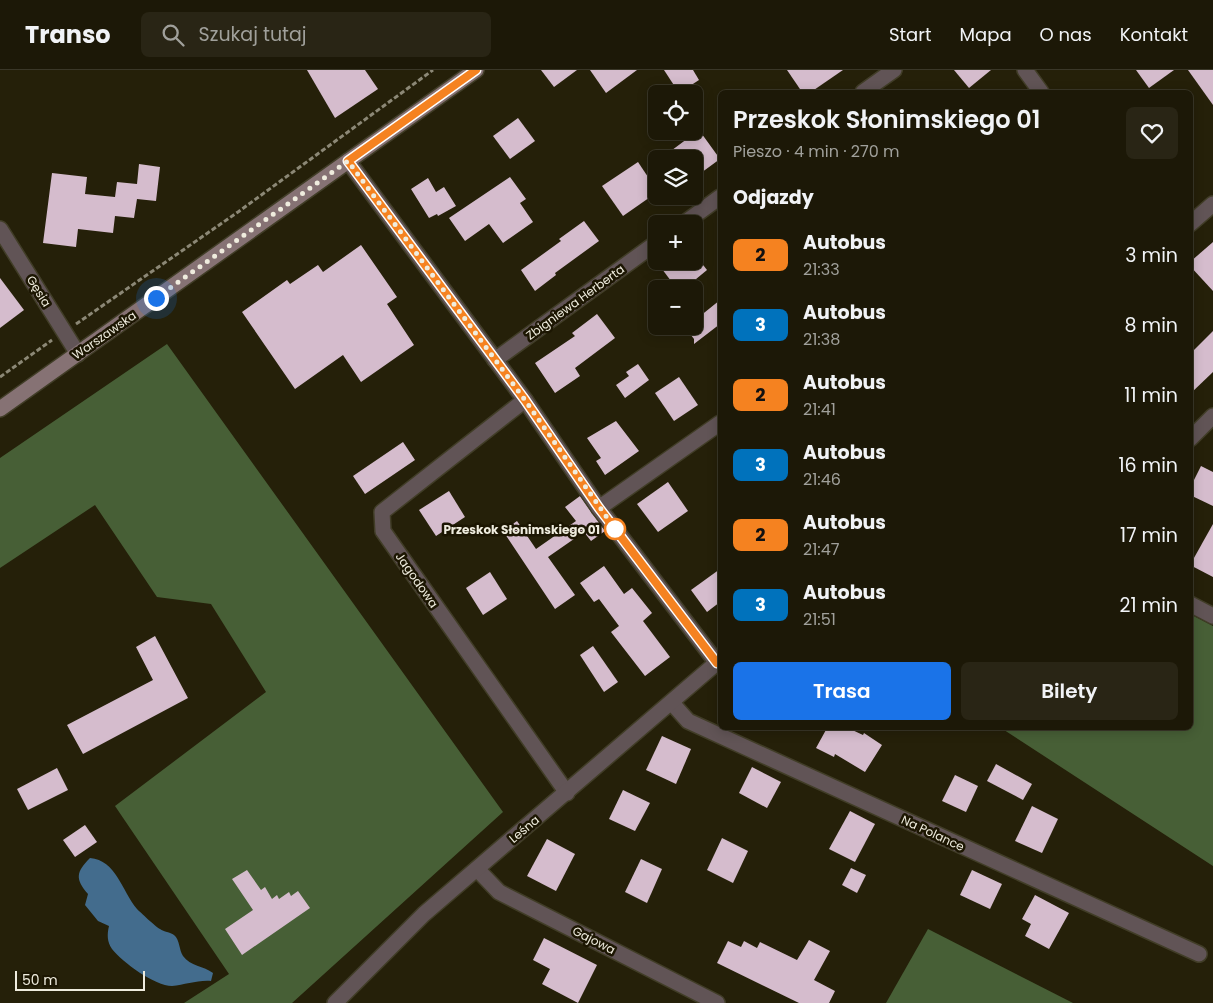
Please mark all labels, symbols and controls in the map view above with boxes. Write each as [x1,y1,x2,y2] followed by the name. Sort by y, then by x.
[141,12,491,57] search box
[25,18,111,51] text: Transo
[159,21,187,49] icon: search
[199,21,307,48] text: Szukaj tutaj
[889,22,932,47] text: Start
[960,22,1012,47] text: Mapa
[1040,22,1092,47] text: O nas
[1120,22,1188,47] text: Kontakt
[648,85,703,335] map controls
[648,85,703,140] button: locate
[733,103,1040,136] text: Przeskok Słonimskiego 01
[1126,107,1178,159] button: heart
[733,140,900,163] text: Pieszo · 4 min · 270 m
[648,150,703,205] button: layers
[733,184,814,211] text: Odjazdy
[648,215,703,270] button: +
[803,229,886,256] text: Autobus
[755,242,766,267] text: 2
[1125,242,1178,269] text: 3 min
[803,258,840,281] text: 21:33
[522,261,628,343] street label: Zbigniewa Herberta
[23,272,55,310] street label: Gęsia
[648,280,703,335] button: −
[144,286,169,311] your location
[803,299,886,326] text: Autobus
[69,307,139,363] street label: Warszawska
[755,312,766,337] text: 3
[1125,312,1178,339] text: 8 min
[803,328,840,351] text: 21:38
[803,369,886,396] text: Autobus
[755,382,766,407] text: 2
[1124,382,1178,409] text: 11 min
[803,398,836,421] text: 21:41
[803,439,886,466] text: Autobus
[755,452,766,477] text: 3
[1118,452,1178,479] text: 16 min
[803,468,841,491] text: 21:46
[803,509,886,536] text: Autobus
[604,518,626,540] marker: Przeskok Słonimskiego 01
[443,521,600,538] place label: Przeskok Słonimskiego 01
[755,522,766,547] text: 2
[1120,522,1178,549] text: 17 min
[803,538,840,561] text: 21:47
[392,549,442,611] street label: Jagodowa
[803,579,886,606] text: Autobus
[755,592,766,617] text: 3
[1120,592,1178,619] text: 21 min
[803,608,836,631] text: 21:51
[733,662,951,720] button: Trasa
[961,662,1178,720] button: Bilety
[505,811,543,847] street label: Leśna
[899,811,967,855] street label: Na Polance
[570,922,618,958] street label: Gajowa
[15,968,145,991] scale bar
[22,970,58,990] text: 50 m

